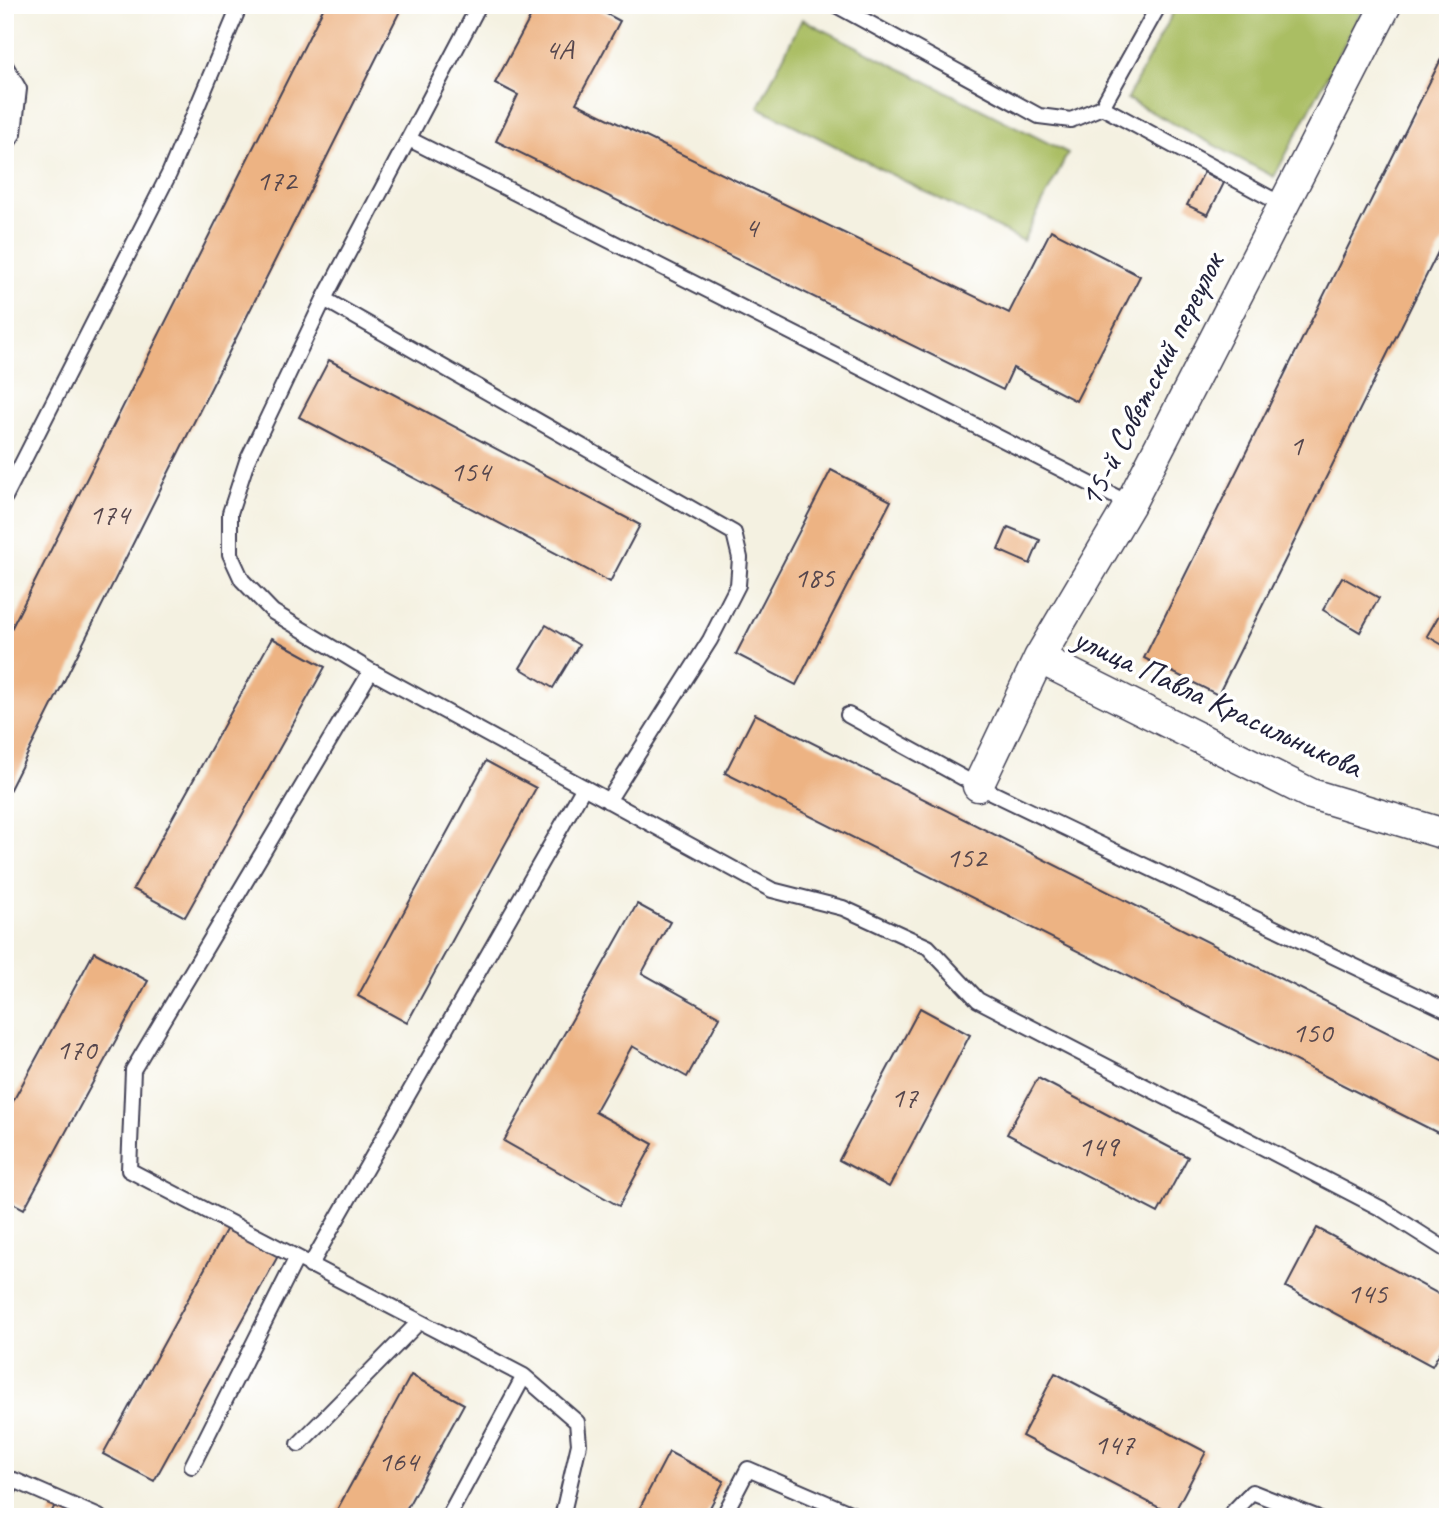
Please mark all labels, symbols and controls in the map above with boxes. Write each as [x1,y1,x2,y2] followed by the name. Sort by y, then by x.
[545,30,575,68] house number: 4А
[256,161,299,199] house number: 172
[744,208,760,246] house number: 4
[1069,243,1234,514] street label: 15-й Советский переулок
[1289,426,1304,464] house number: 1
[450,452,493,490] house number: 154
[89,495,132,533] house number: 174
[794,558,836,596] house number: 185
[1065,616,1371,788] street label: улица Павла Красильникова
[946,838,989,876] house number: 152
[1292,1013,1335,1051] house number: 150
[56,1030,99,1068] house number: 170
[891,1078,919,1116] house number: 17
[1078,1127,1121,1165] house number: 149
[1347,1274,1389,1312] house number: 145
[1094,1425,1136,1463] house number: 147
[378,1442,421,1480] house number: 164

